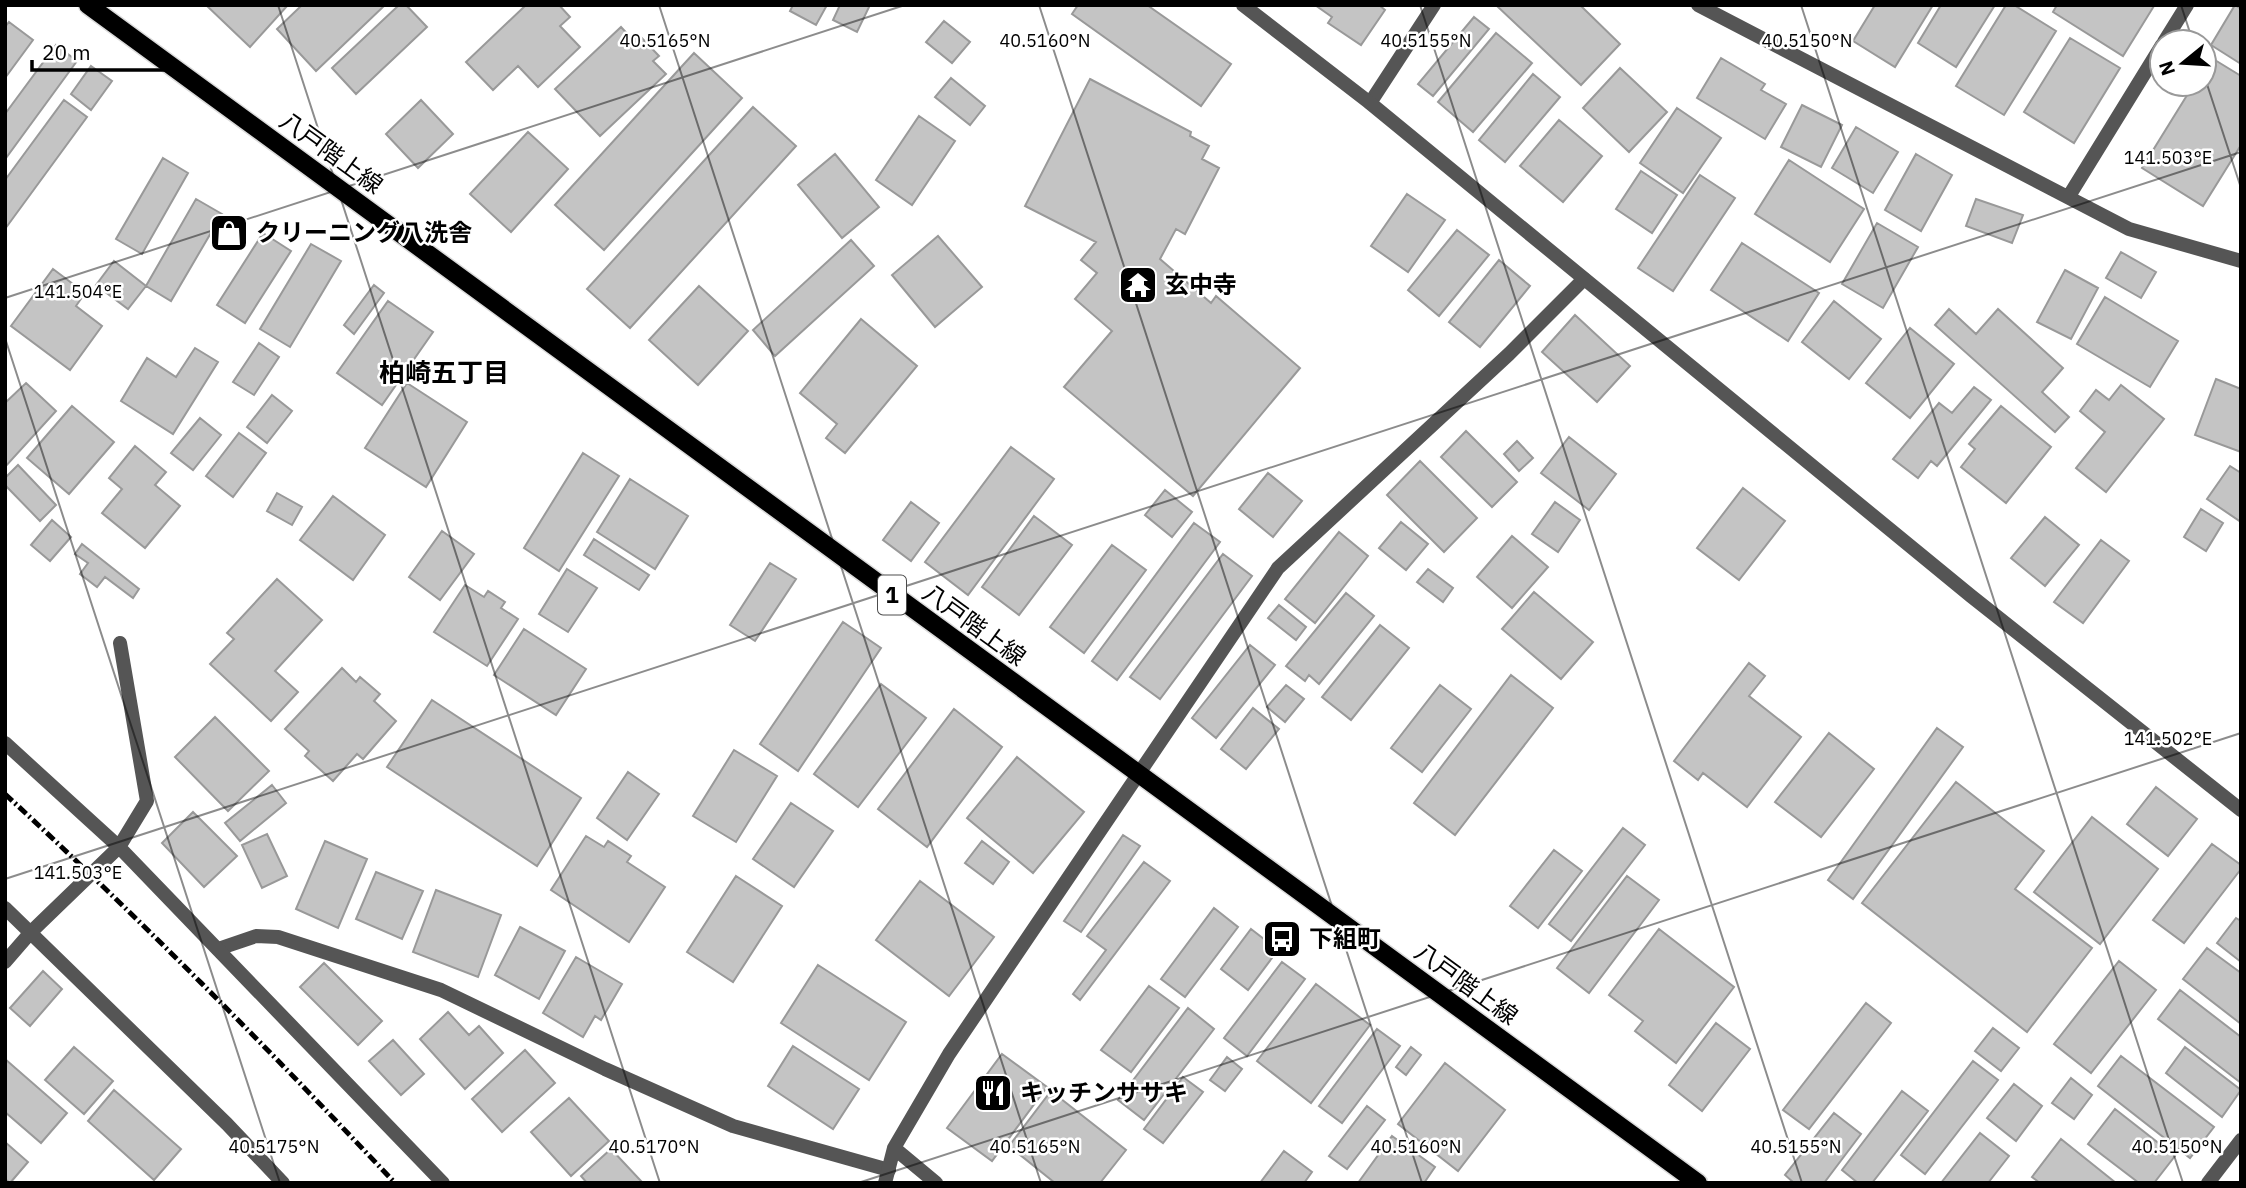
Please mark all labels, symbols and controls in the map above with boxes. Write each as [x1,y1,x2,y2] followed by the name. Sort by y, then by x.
[32,28,163,72] scale bar
[2148,28,2218,98] north arrow
[620,29,710,52] text: 40.5165°N
[1000,29,1090,52] text: 40.5160°N
[1381,29,1471,52] text: 40.5155°N
[1762,29,1852,52] text: 40.5150°N
[42,38,91,66] text: 20 m
[2153,58,2180,79] text: N
[274,104,390,200] street label: 八戸階上線
[2124,146,2212,169] text: 141.503°E
[208,212,250,254] shop icon: クリーニング八洗舎
[256,216,472,248] place label: クリーニング八洗舎
[1117,264,1159,306] temple icon: 玄中寺
[1165,268,1237,300] place label: 玄中寺
[34,280,122,303] text: 141.504°E
[379,355,509,389] district label: 柏崎五丁目
[878,576,906,614] road number: 1
[917,576,1033,672] street label: 八戸階上線
[2124,727,2212,750] text: 141.502°E
[34,861,122,884] text: 141.503°E
[1261,918,1303,960] bus stop icon: 下組町
[1309,922,1381,954] place label: 下組町
[1409,935,1525,1031] street label: 八戸階上線
[972,1072,1014,1114] restaurant icon: キッチンササキ
[1020,1076,1188,1108] place label: キッチンササキ
[229,1135,319,1158] text: 40.5175°N
[609,1135,699,1158] text: 40.5170°N
[990,1135,1080,1158] text: 40.5165°N
[1371,1135,1461,1158] text: 40.5160°N
[1751,1135,1841,1158] text: 40.5155°N
[2132,1135,2222,1158] text: 40.5150°N

